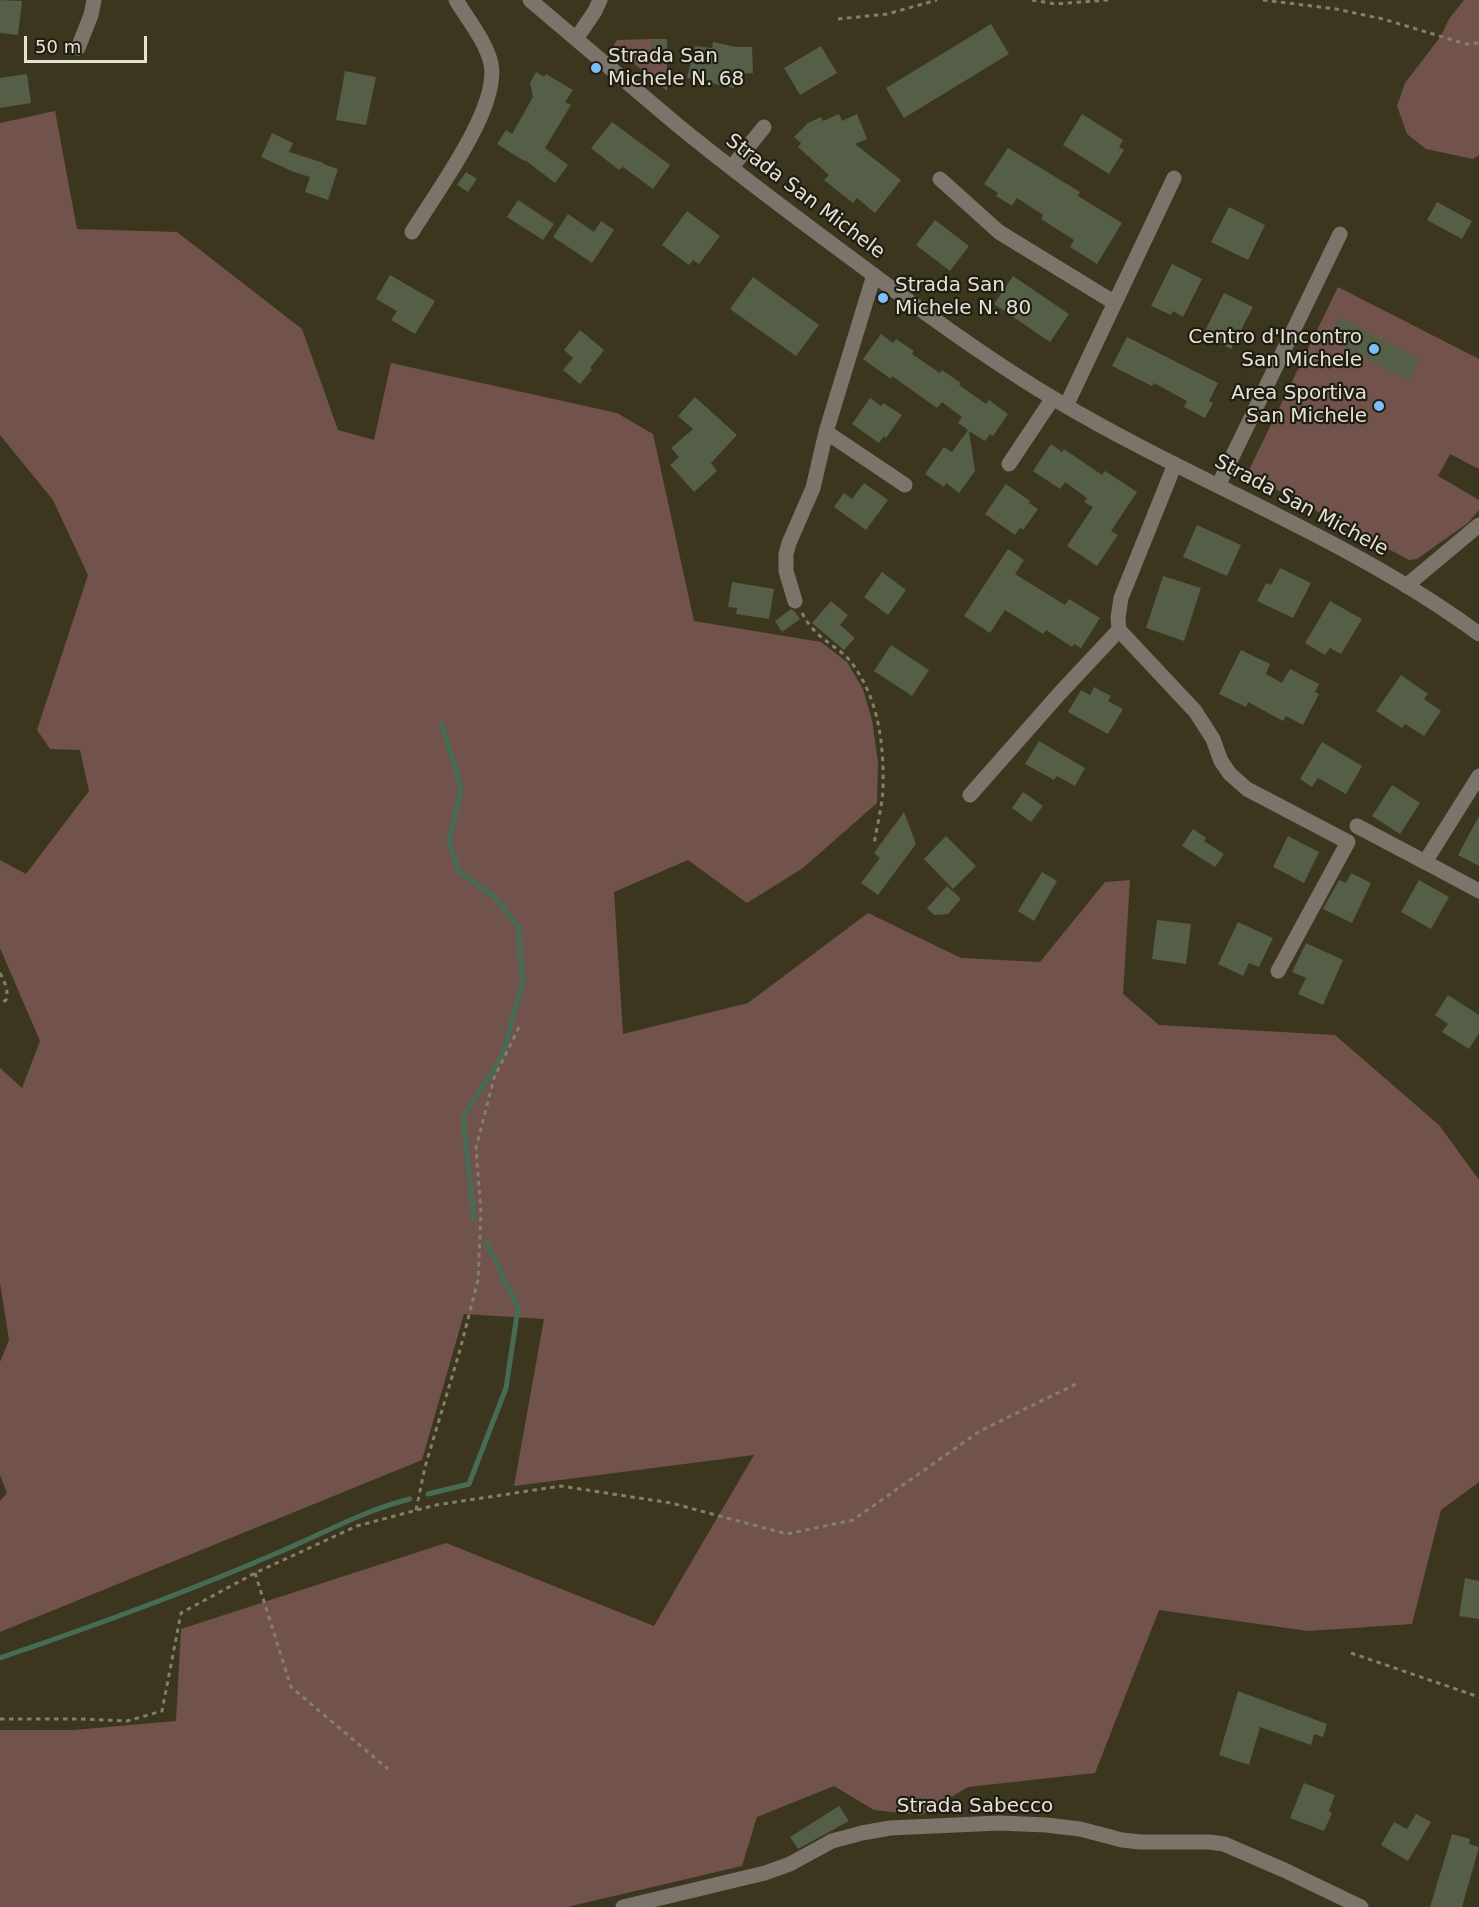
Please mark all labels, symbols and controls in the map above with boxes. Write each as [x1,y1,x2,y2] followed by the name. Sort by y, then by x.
[27,24,150,62] scale bar
[35,36,81,57] text: 50 m
[608,45,744,92] place label: Strada San Michele N. 68
[589,61,603,75] marker: Strada San Michele N. 68
[721,129,889,265] street label: Strada San Michele
[895,274,1031,321] place label: Strada San Michele N. 80
[876,291,890,305] marker: Strada San Michele N. 80
[1188,326,1362,373] place label: Centro d'Incontro San Michele
[1367,342,1381,356] marker: Centro d'Incontro San Michele
[1231,382,1367,429] place label: Area Sportiva San Michele
[1372,399,1386,413] marker: Area Sportiva San Michele
[1210,450,1392,562] street label: Strada San Michele
[897,1795,1053,1819] street label: Strada Sabecco

